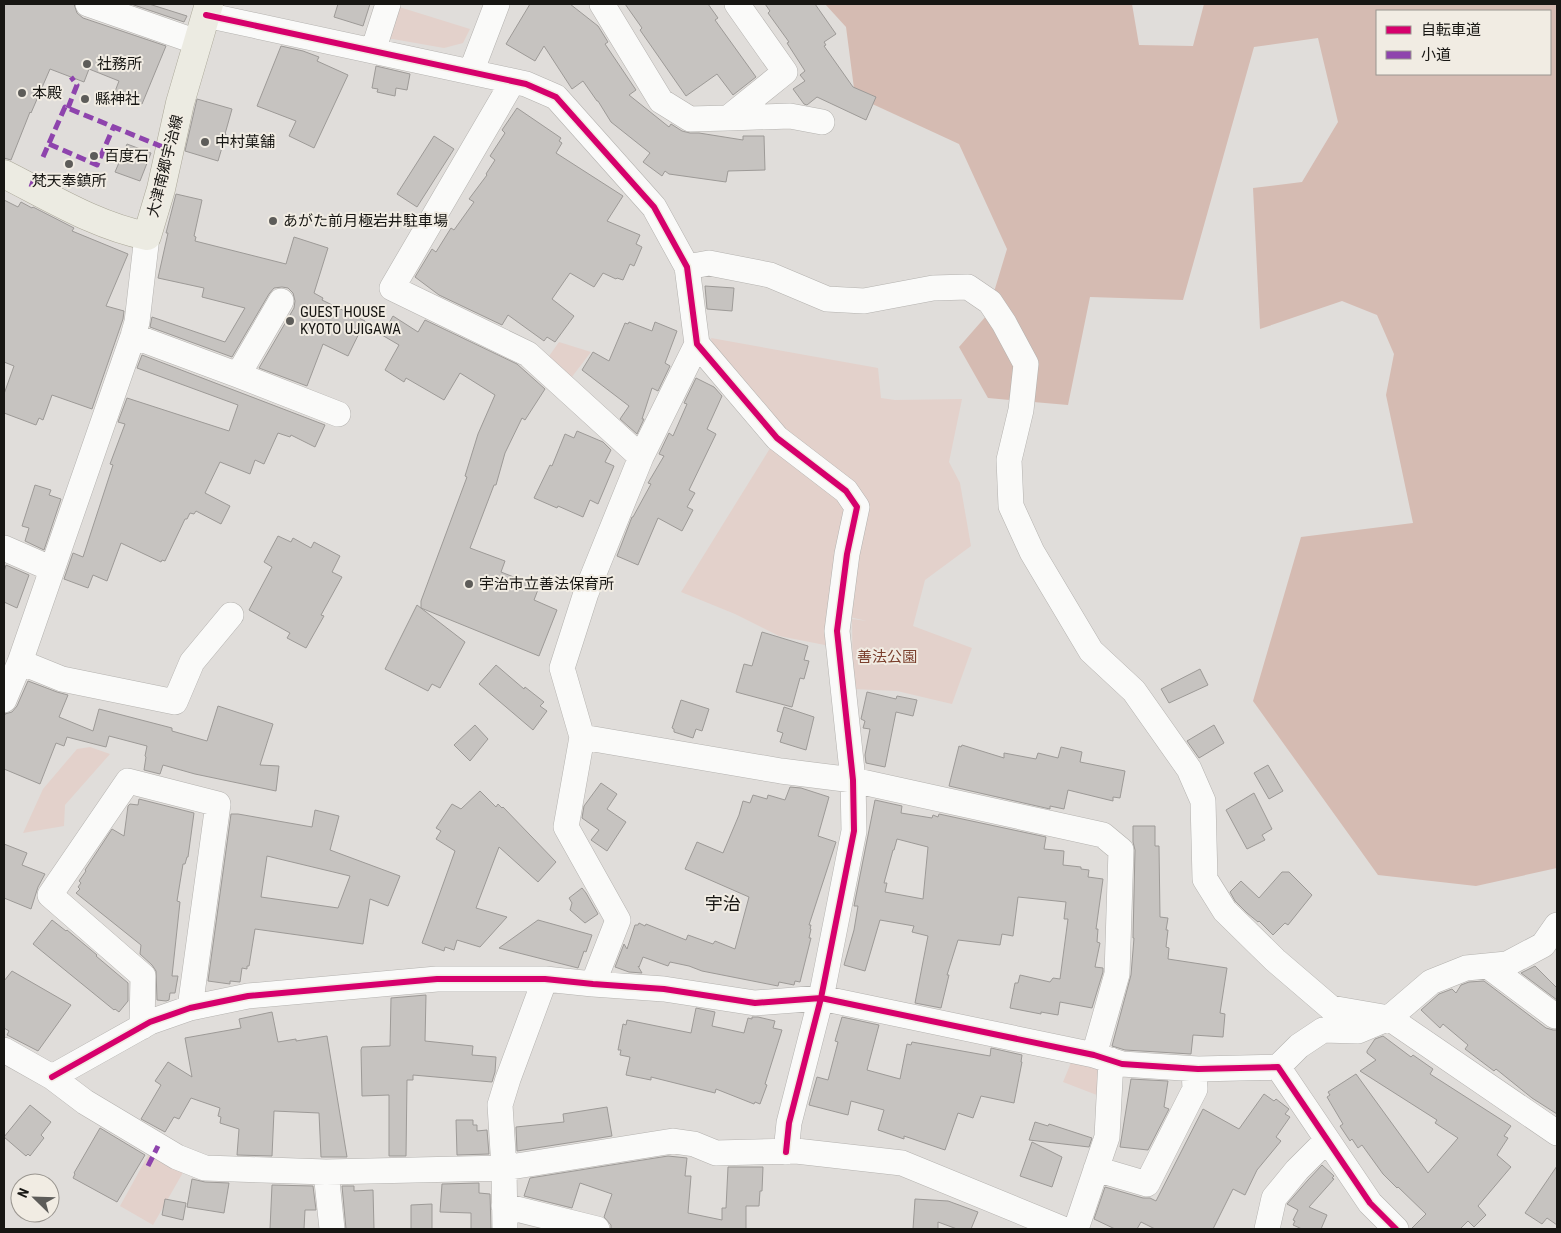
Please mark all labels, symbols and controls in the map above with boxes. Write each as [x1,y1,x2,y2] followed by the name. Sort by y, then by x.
[1376,10,1551,75] legend
[1421,21,1481,39] text: 自転車道
[1421,46,1451,64] text: 小道
[97,55,142,73] place label: 社務所
[81,58,93,70] marker: 社務所
[32,84,62,102] place label: 本殿
[16,87,28,99] marker: 本殿
[95,90,140,108] place label: 縣神社
[79,93,91,105] marker: 縣神社
[144,113,186,219] street label: 大津南郷宇治線
[215,133,275,151] place label: 中村菓舗
[199,136,211,148] marker: 中村菓舗
[104,147,149,165] place label: 百度石
[88,150,100,162] marker: 百度石
[63,158,75,170] marker: 梵天奉鎮所
[31,172,107,190] place label: 梵天奉鎮所
[283,212,448,230] place label: あがた前月極岩井駐車場
[267,215,279,227] marker: あがた前月極岩井駐車場
[300,303,401,338] place label: GUEST HOUSE KYOTO UJIGAWA
[284,315,296,327] marker: GUEST HOUSE KYOTO UJIGAWA
[479,575,614,593] place label: 宇治市立善法保育所
[463,578,475,590] marker: 宇治市立善法保育所
[857,648,917,666] park label: 善法公園
[705,893,741,914] district label: 宇治
[10,1173,60,1223] north arrow
[14,1186,32,1200] text: N

